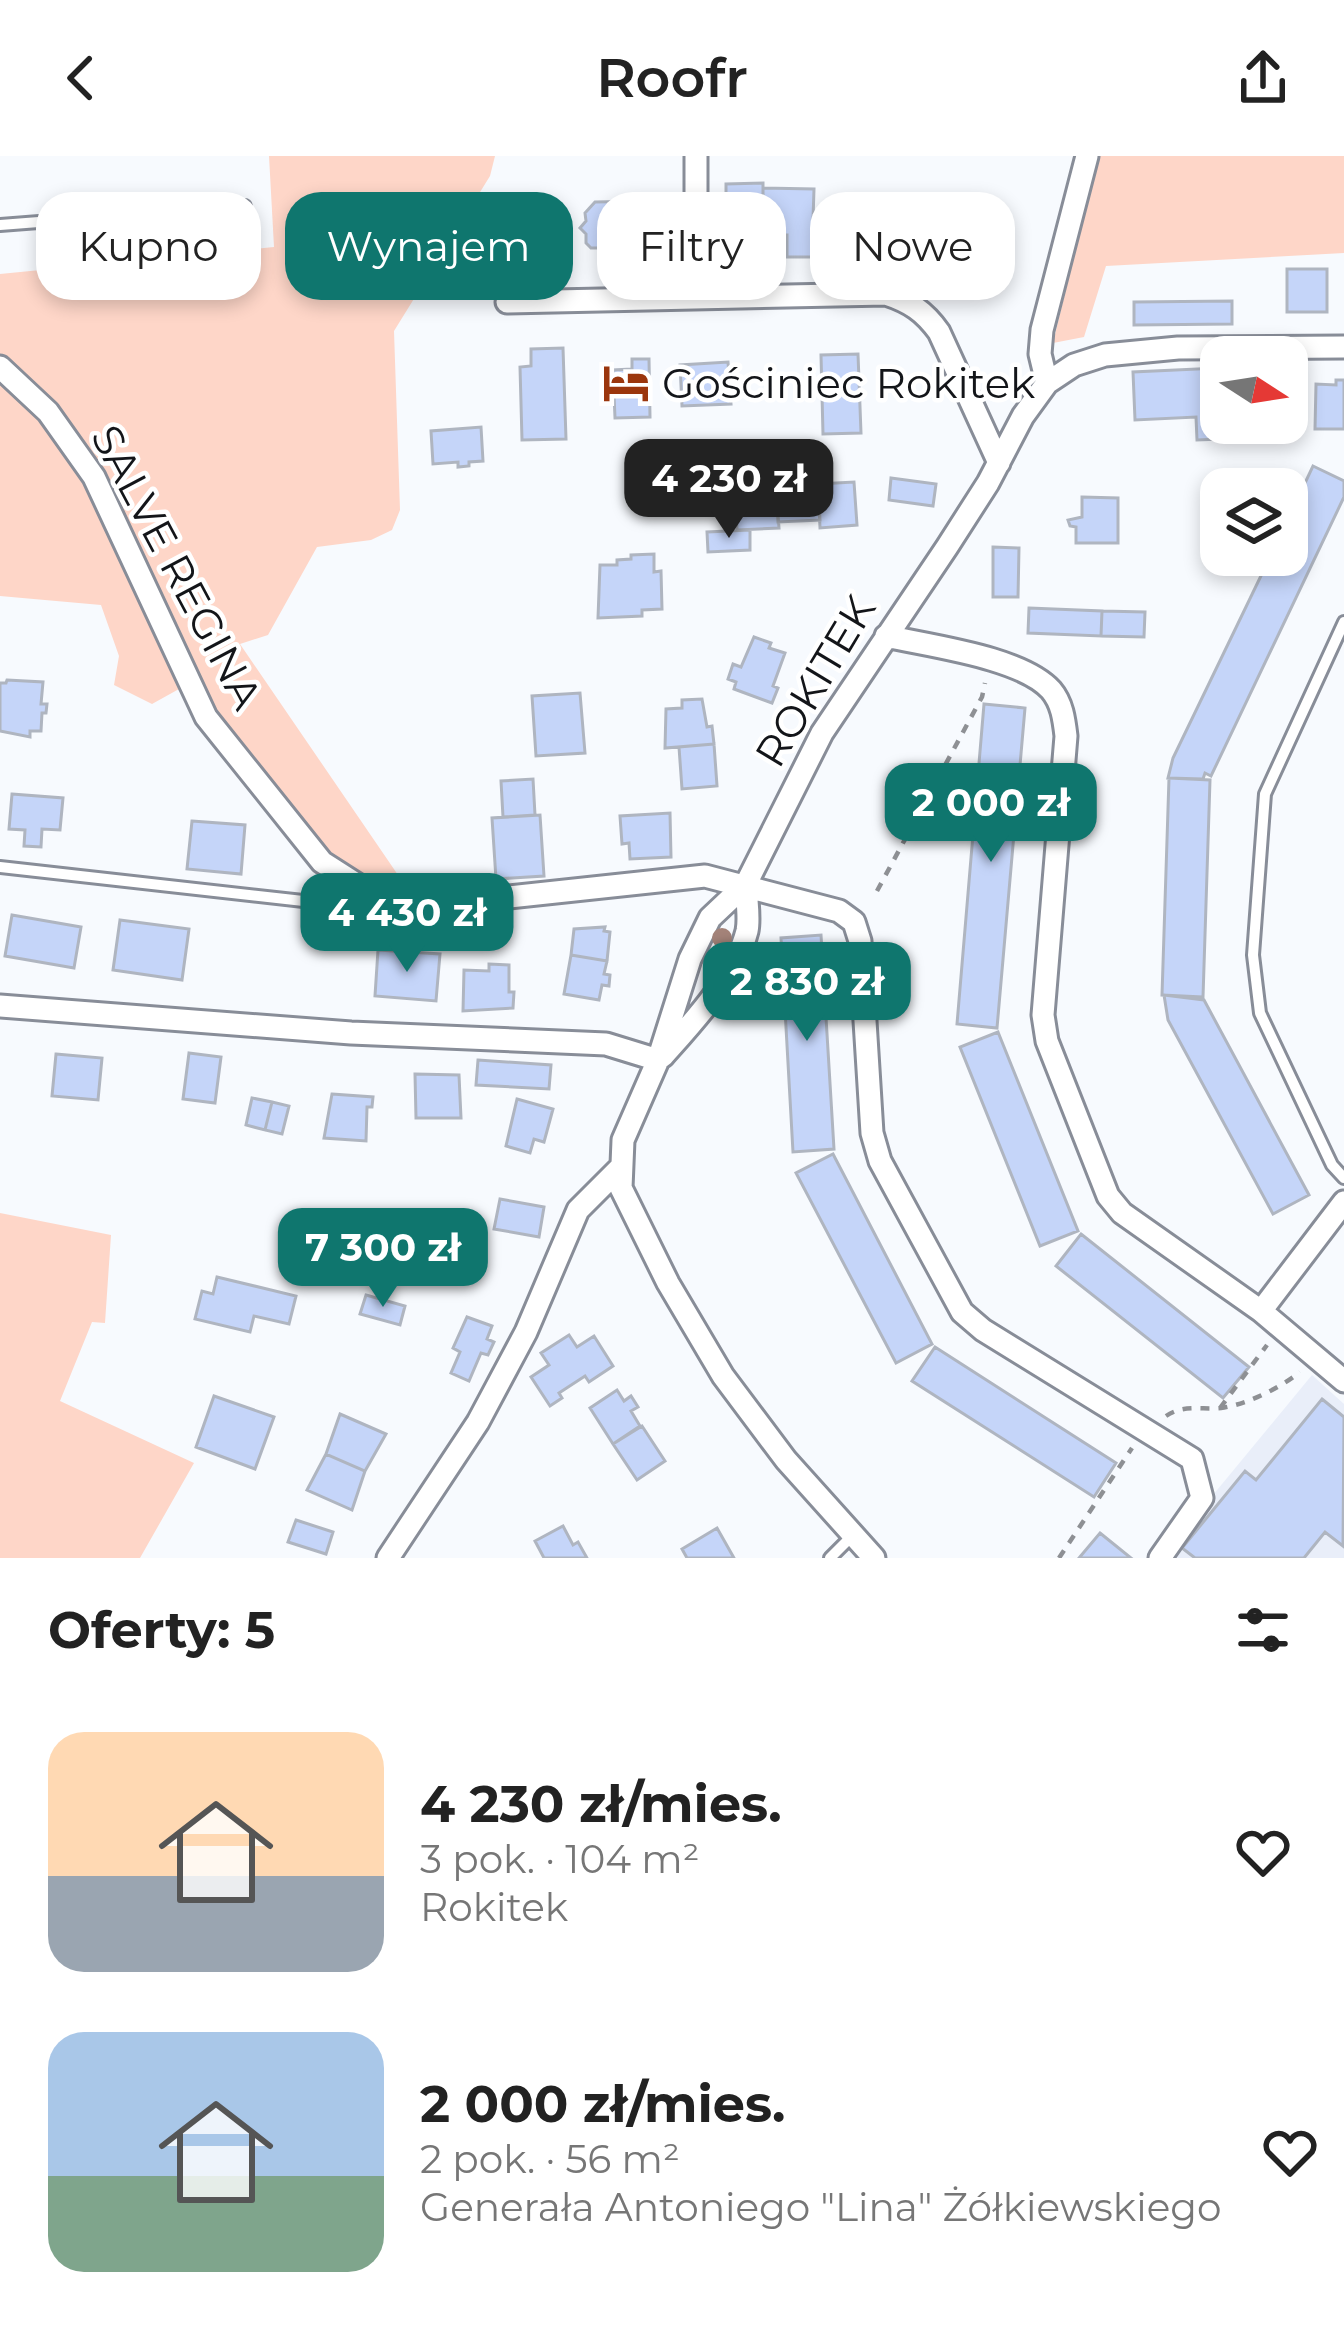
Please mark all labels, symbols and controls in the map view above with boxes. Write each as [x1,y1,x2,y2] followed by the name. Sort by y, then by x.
[48,45,114,111] icon: back
[596,45,748,111] text: Roofr
[1230,45,1296,111] icon: share
[36,192,261,300] chip: Kupno
[285,192,573,300] chip: Wynajem
[597,192,786,300] chip: Filtry
[810,192,1015,300] chip: Nowe
[1200,336,1308,444] north arrow
[1200,336,1308,576] map controls
[662,357,1035,409] place label: Gościniec Rokitek
[601,358,651,408] hotel icon: Gościniec Rokitek
[80,416,274,719] street label: SALVE REGINA
[605,439,853,541] pin: 4 230 zł
[651,454,807,502] text: 4 230 zł
[1200,468,1308,576] button: layers
[744,586,886,776] street label: ROKITEK
[867,763,1115,865] pin: 2 000 zł
[912,778,1070,826] text: 2 000 zł
[283,873,531,975] pin: 4 430 zł
[327,888,487,936] text: 4 430 zł
[683,942,931,1044] pin: 2 830 zł
[730,957,884,1005] text: 2 830 zł
[259,1208,507,1310] pin: 7 300 zł
[305,1223,461,1271] text: 7 300 zł
[1230,1597,1296,1663] icon: filters
[48,1599,275,1661] text: Oferty: 5
[420,1773,782,1835] text: 4 230 zł/mies.
[144,1780,288,1924] icon: home
[1230,1819,1296,1885] icon: heart
[420,1835,699,1883] text: 3 pok. · 104 m²
[420,1883,568,1931] text: Rokitek
[420,2073,785,2135] text: 2 000 zł/mies.
[144,2080,288,2224] icon: home
[1257,2119,1323,2185] icon: heart
[420,2135,680,2183] text: 2 pok. · 56 m²
[420,2183,1221,2231] text: Generała Antoniego "Lina" Żółkiewskiego

